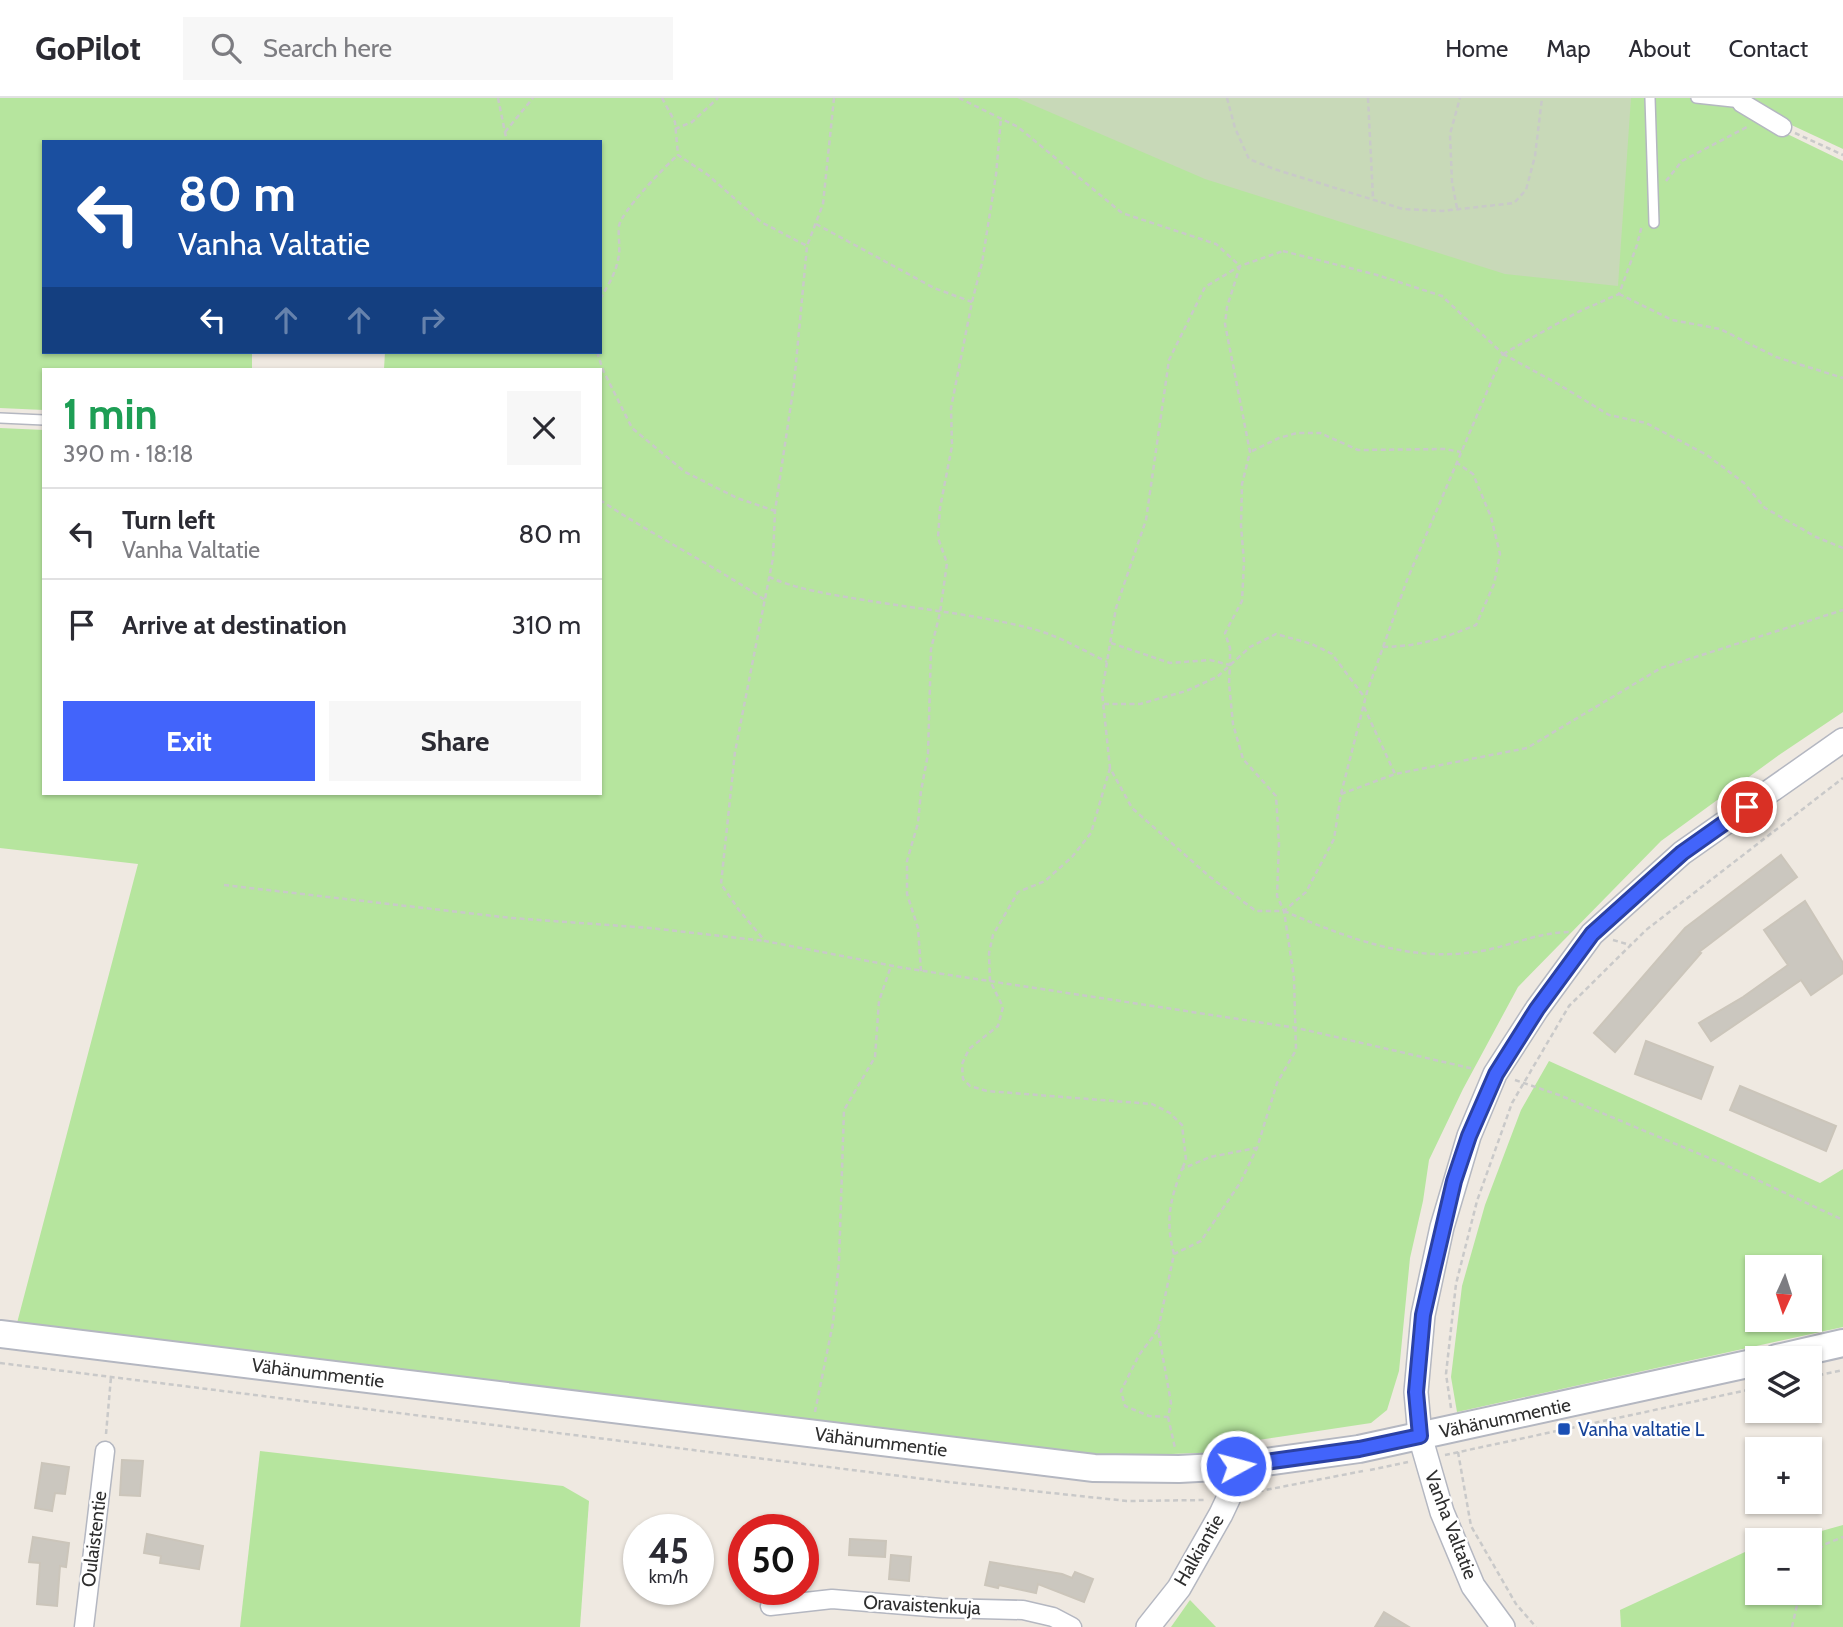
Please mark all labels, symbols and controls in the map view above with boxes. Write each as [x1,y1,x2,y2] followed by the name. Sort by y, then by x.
[183,17,673,80] search box
[35,28,141,68] text: GoPilot
[207,29,245,67] icon: search
[263,32,392,64] text: Search here
[1445,34,1508,63] text: Home
[1546,34,1591,63] text: Map
[1629,34,1691,63] text: About
[1729,34,1808,63] text: Contact
[178,164,296,223] text: 80 m
[63,168,154,259] icon: left
[178,224,370,263] text: Vanha Valtatie
[194,301,232,339] icon: left
[267,301,305,339] icon: ahead
[340,301,378,339] icon: ahead
[413,301,451,339] icon: right
[63,388,158,440] text: 1 min
[507,391,581,465] button: close
[63,440,193,468] text: 390 m · 18:18
[122,504,215,536] text: Turn left
[63,515,101,553] icon: left
[518,518,581,550] text: 80 m
[122,536,260,564] text: Vanha Valtatie
[63,606,101,644] icon: arrive
[122,609,347,641] text: Arrive at destination
[512,609,581,641] text: 310 m
[63,701,315,781] button: Exit
[329,701,581,781] button: Share
[1717,777,1777,837] pin
[1728,788,1766,826] icon: arrive
[1745,1255,1822,1332] north arrow
[1745,1255,1822,1605] map controls
[1745,1346,1822,1423] button: layers
[250,1353,386,1393] street label: Vähänummentie
[1437,1393,1573,1443] street label: Vähänummentie
[1578,1418,1705,1441] place label: Vanha valtatie L
[1556,1421,1572,1437] marker: Vanha valtatie L
[813,1422,949,1462] street label: Vähänummentie
[1199,1429,1273,1503] position arrow
[1745,1437,1822,1514] button: +
[1420,1468,1482,1583] street label: Vanha Valtatie
[77,1489,111,1588] street label: Oulaistentie
[1169,1510,1229,1590] street label: Halkiantie
[728,1514,819,1605] speed limit sign: 50
[1745,1528,1822,1605] button: −
[648,1529,689,1572] text: 45
[649,1566,688,1588] text: km/h
[863,1590,981,1620] street label: Oravaistenkuja

